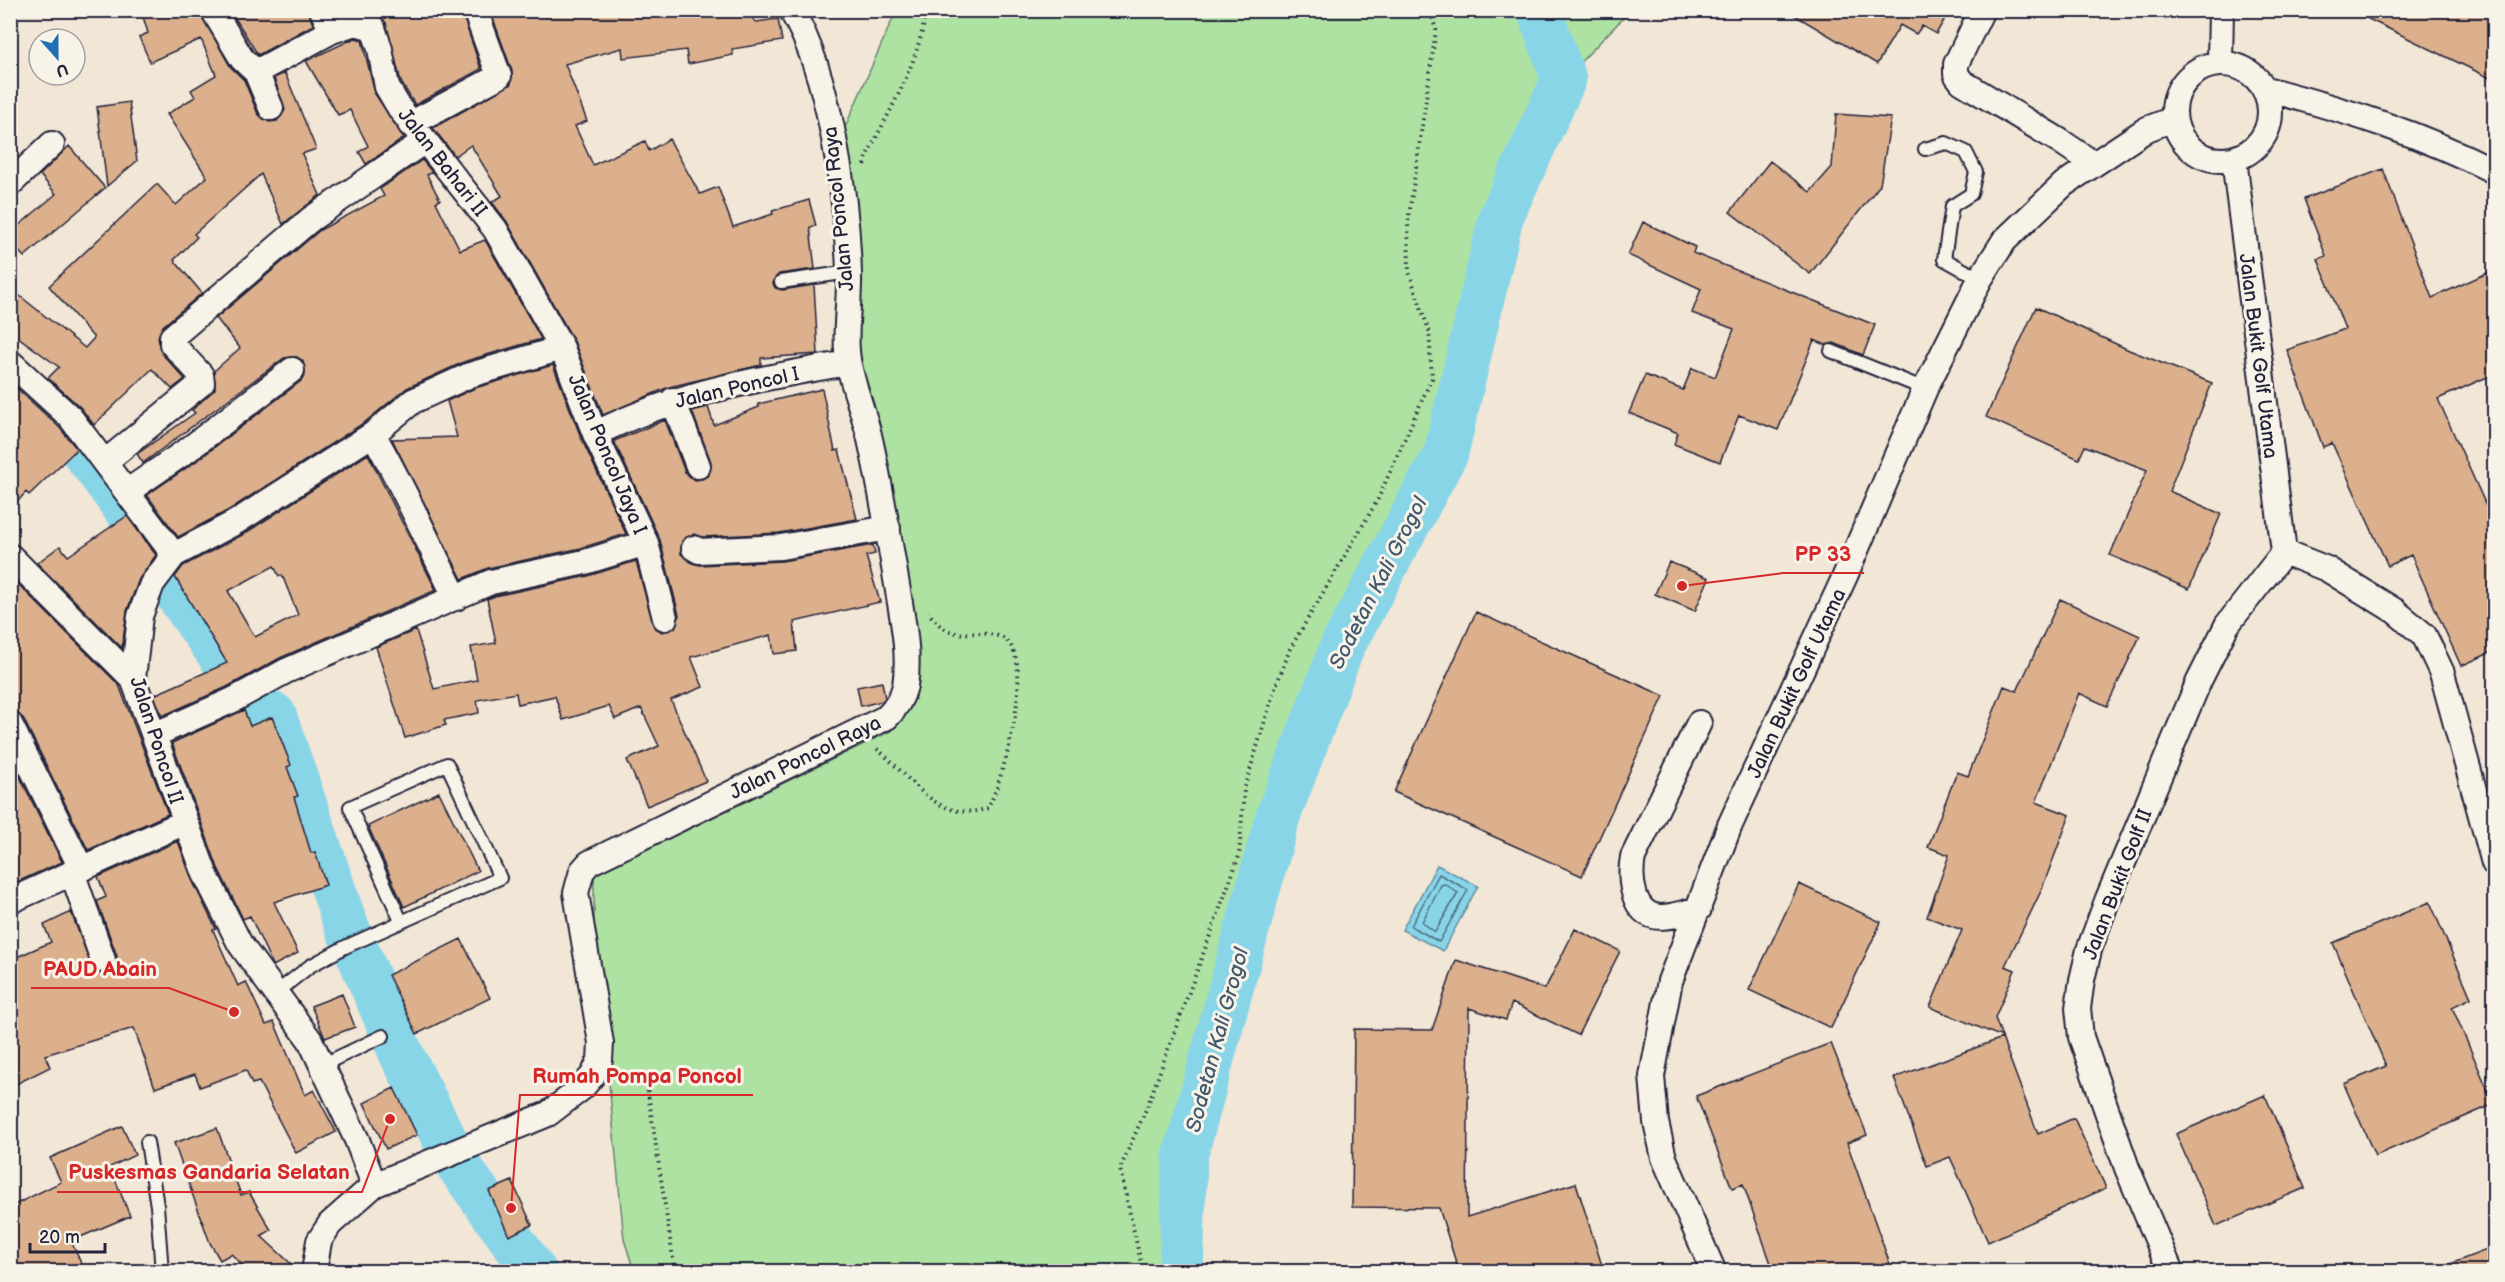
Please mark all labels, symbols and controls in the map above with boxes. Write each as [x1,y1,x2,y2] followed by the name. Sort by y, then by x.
[27,27,87,87] north arrow
[53,59,71,81] text: U
[392,104,492,222] street label: Jalan Bahari II
[818,125,860,292] street label: Jalan Poncol Raya
[2234,252,2282,460] street label: Jalan Bukit Golf Utama
[673,362,801,414] street label: Jalan Poncol I
[562,371,652,538] street label: Jalan Poncol Jaya I
[1324,492,1433,674] water label: Sodetan Kali Grogol
[1783,534,1864,573] callout: PP 33
[1795,542,1851,567] text: PP 33
[1742,585,1851,782] street label: Jalan Bukit Golf Utama
[124,674,188,807] street label: Jalan Poncol II
[726,711,885,805] street label: Jalan Poncol Raya
[2078,806,2158,963] street label: Jalan Bukit Golf II
[1181,944,1254,1135] water label: Sodetan Kali Grogol
[31,949,169,988] callout: PAUD Abain
[43,957,157,982] text: PAUD Abain
[520,1056,753,1095] callout: Rumah Pompa Poncol
[532,1064,742,1089] text: Rumah Pompa Poncol
[57,1153,362,1192] callout: Puskesmas Gandaria Selatan
[68,1160,350,1185] text: Puskesmas Gandaria Selatan
[30,1216,105,1254] scale bar
[39,1227,80,1248] text: 20 m

